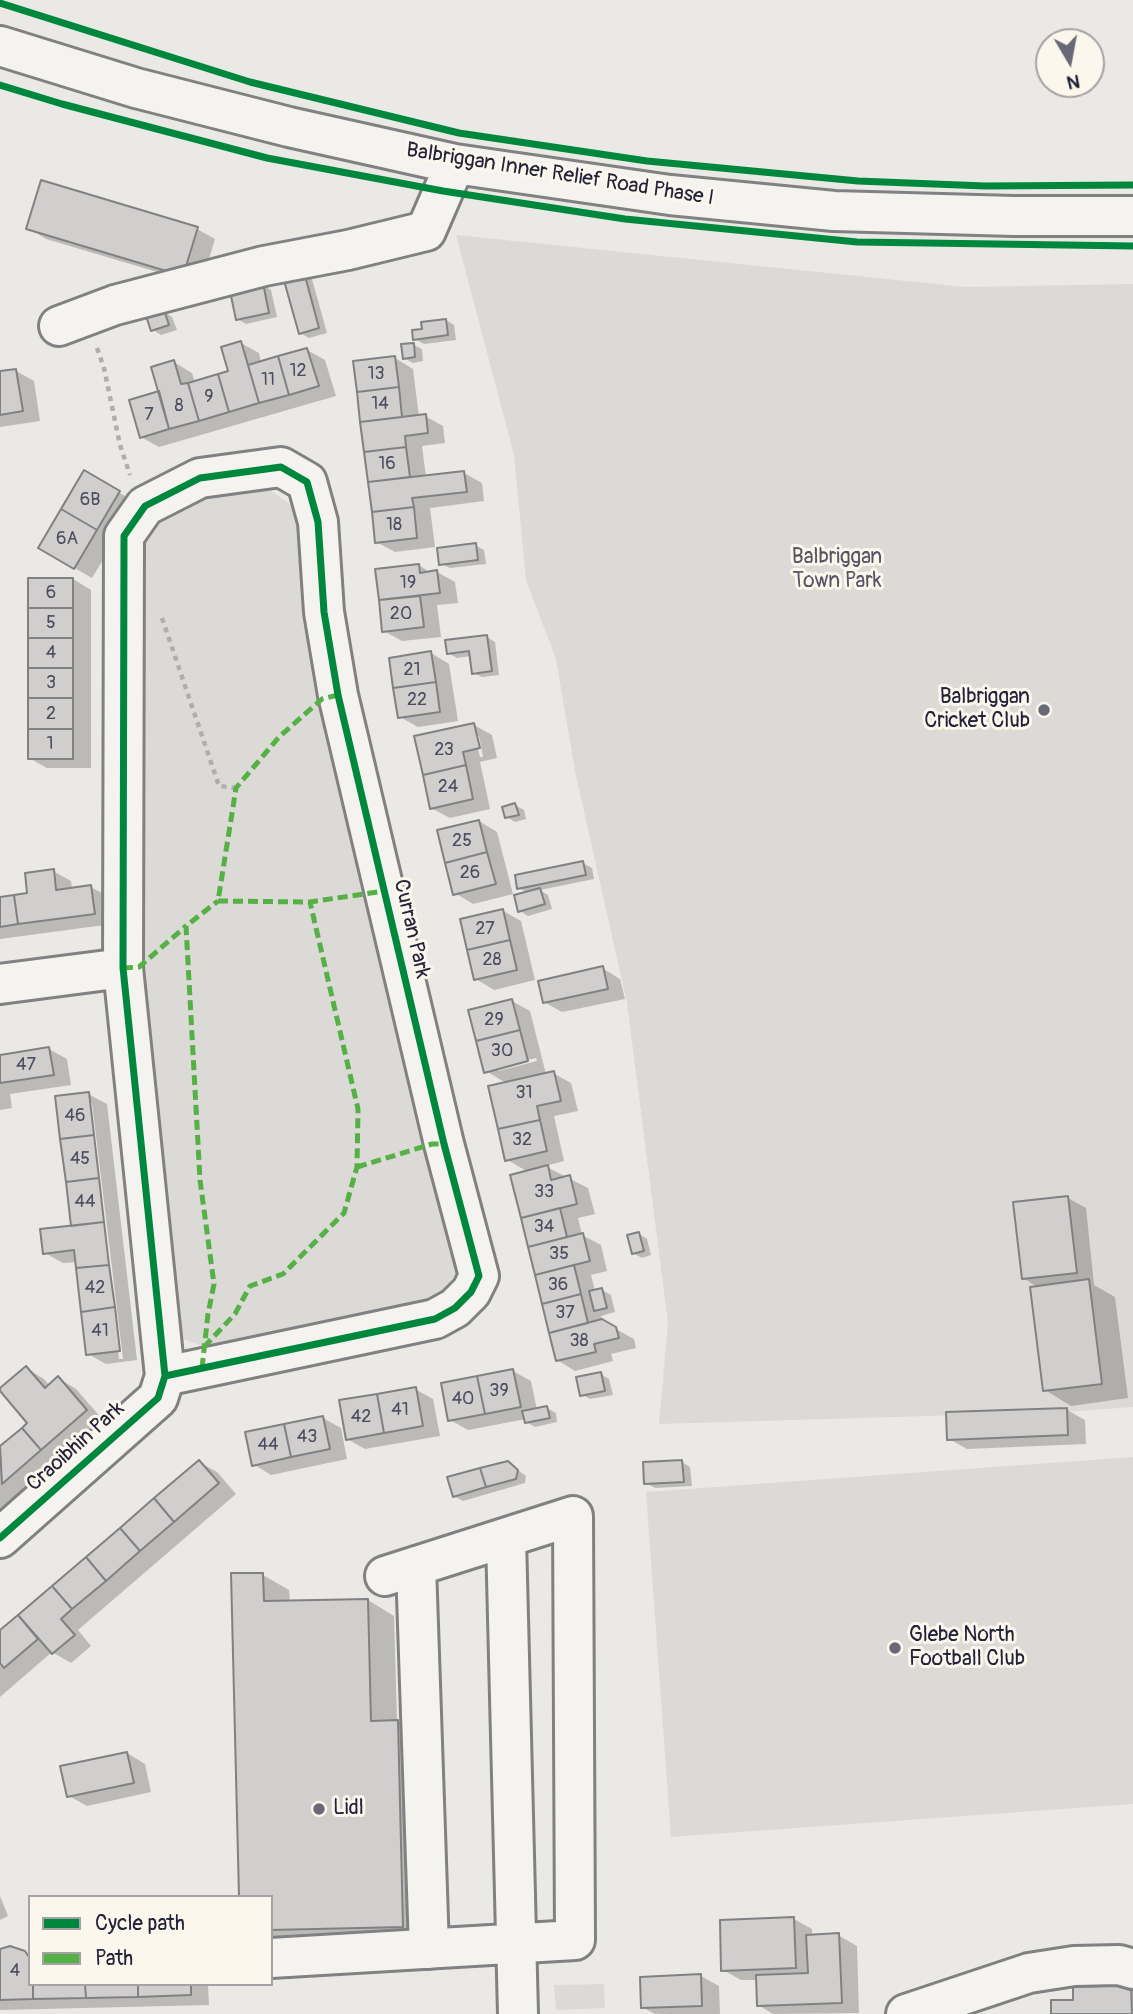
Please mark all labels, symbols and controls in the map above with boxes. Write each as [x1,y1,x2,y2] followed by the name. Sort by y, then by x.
[1035,28,1105,98] north arrow
[1065,69,1082,95] text: N
[404,138,716,212] street label: Balbriggan Inner Relief Road Phase I
[289,360,307,382] house number: 12
[367,363,385,385] house number: 13
[261,369,275,391] house number: 11
[204,386,214,408] house number: 9
[371,393,389,415] house number: 14
[174,395,184,417] house number: 8
[144,404,154,426] house number: 7
[378,453,396,475] house number: 16
[80,489,100,511] house number: 6B
[386,514,402,536] house number: 18
[56,528,78,550] house number: 6A
[792,545,882,595] park label: Balbriggan Town Park
[400,572,416,594] house number: 19
[46,582,56,604] house number: 6
[390,603,412,625] house number: 20
[46,612,56,634] house number: 5
[46,642,56,664] house number: 4
[403,659,421,681] house number: 21
[46,672,56,694] house number: 3
[924,685,1030,735] place label: Balbriggan Cricket Club
[407,689,427,711] house number: 22
[1036,702,1052,718] marker: Balbriggan Cricket Club
[46,703,56,725] house number: 2
[46,733,54,755] house number: 1
[434,739,454,761] house number: 23
[438,776,458,798] house number: 24
[452,830,472,852] house number: 25
[460,862,480,884] house number: 26
[387,877,435,981] street label: Curran Park
[475,918,495,940] house number: 27
[482,949,502,971] house number: 28
[484,1009,504,1031] house number: 29
[491,1040,513,1062] house number: 30
[16,1054,36,1076] house number: 47
[515,1082,533,1104] house number: 31
[65,1105,85,1127] house number: 46
[512,1129,532,1151] house number: 32
[70,1148,90,1170] house number: 45
[534,1181,554,1203] house number: 33
[75,1191,95,1213] house number: 44
[534,1216,554,1238] house number: 34
[549,1243,569,1265] house number: 35
[548,1274,568,1296] house number: 36
[85,1277,105,1299] house number: 42
[555,1302,575,1324] house number: 37
[91,1320,109,1342] house number: 41
[569,1330,589,1352] house number: 38
[489,1380,509,1402] house number: 39
[452,1388,474,1410] house number: 40
[22,1397,130,1497] street label: Craoibhin Park
[391,1399,409,1421] house number: 41
[351,1406,371,1428] house number: 42
[297,1426,317,1448] house number: 43
[258,1434,278,1456] house number: 44
[909,1623,1025,1673] place label: Glebe North Football Club
[887,1640,903,1656] marker: Glebe North Football Club
[333,1796,364,1822] place label: Lidl
[311,1801,327,1817] marker: Lidl
[28,1895,273,1986] legend
[95,1910,185,1937] text: Cycle path
[95,1945,133,1972] text: Path
[10,1960,20,1982] house number: 4

